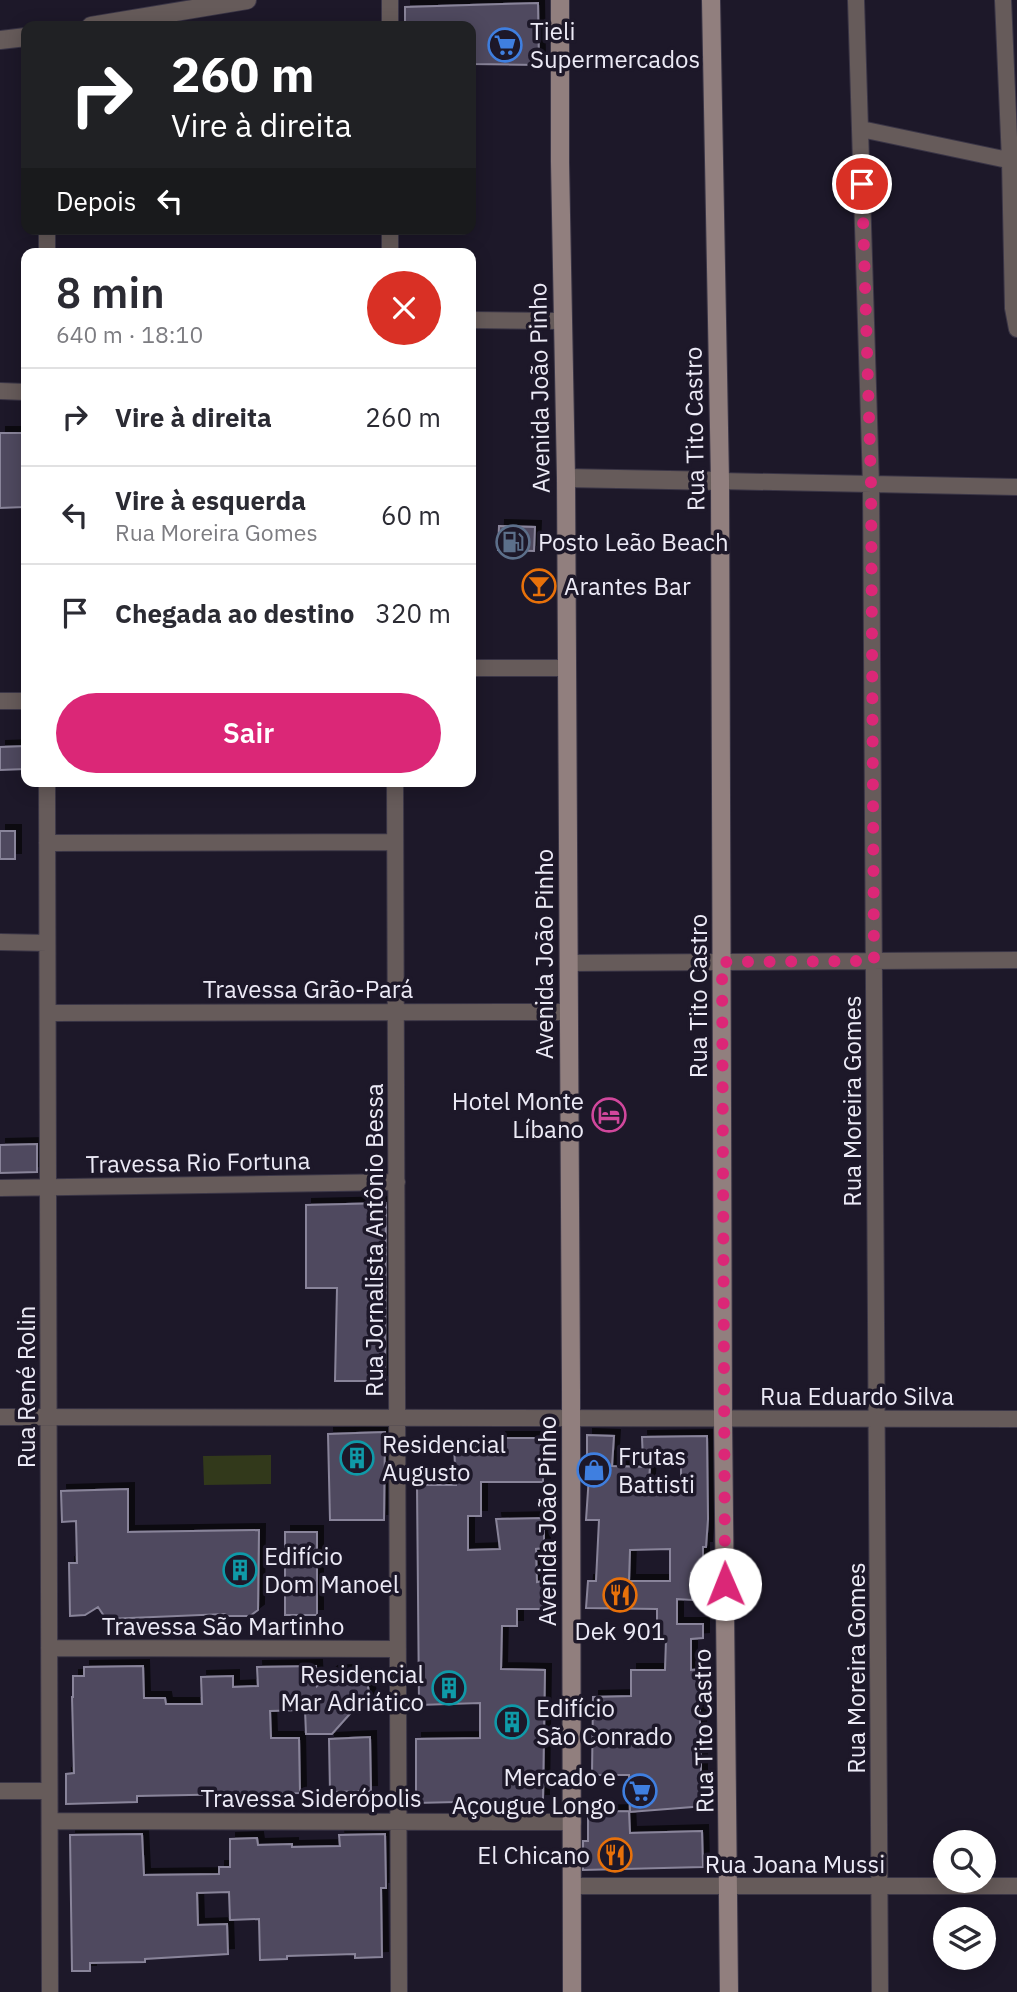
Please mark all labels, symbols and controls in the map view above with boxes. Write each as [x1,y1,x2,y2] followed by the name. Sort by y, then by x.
[530,15,700,75] place label: Tieli Supermercados
[486,26,524,64] supermarket icon: Tieli Supermercados
[171,42,315,105] text: 260 m
[56,49,147,140] icon: right
[171,104,352,146] text: Vire à direita
[832,154,892,214] pin
[843,165,881,203] icon: arrive
[151,182,189,220] icon: left
[56,184,137,218] text: Depois
[56,265,165,320] text: 8 min
[367,271,441,345] button: close
[521,282,557,494] street label: Avenida João Pinho
[56,319,203,349] text: 640 m · 18:10
[677,347,711,511] street label: Rua Tito Castro
[56,398,94,436] icon: right
[115,400,272,434] text: Vire à direita
[365,400,441,434] text: 260 m
[115,483,306,517] text: Vire à esquerda
[56,496,94,534] icon: left
[381,498,441,532] text: 60 m
[115,517,318,547] text: Rua Moreira Gomes
[494,523,532,561] fuel station icon: Posto Leão Beach
[538,526,729,558] place label: Posto Leão Beach
[520,567,558,605] bar icon: Arantes Bar
[564,570,691,602] place label: Arantes Bar
[56,594,94,632] icon: arrive
[115,596,354,630] text: Chegada ao destino
[375,596,451,630] text: 320 m
[56,693,441,773] button: Sair
[528,849,560,1059] street label: Avenida João Pinho
[682,914,714,1078] street label: Rua Tito Castro
[203,973,413,1005] street label: Travessa Grão-Pará
[836,995,868,1207] street label: Rua Moreira Gomes
[358,1083,390,1397] street label: Rua Jornalista Antônio Bessa
[452,1085,584,1145] place label: Hotel Monte Líbano
[590,1096,628,1134] hotel icon: Hotel Monte Líbano
[85,1144,311,1180] street label: Travessa Rio Fortuna
[10,1306,42,1468] street label: Rua René Rolin
[760,1380,954,1412] street label: Rua Eduardo Silva
[531,1416,563,1626] street label: Avenida João Pinho
[382,1428,506,1488] place label: Residencial Augusto
[338,1439,376,1477] building icon: Residencial Augusto
[618,1440,695,1500] place label: Frutas Battisti
[575,1451,613,1489] shop icon: Frutas Battisti
[264,1540,399,1600] place label: Edifício Dom Manoel
[688,1547,762,1621] position arrow
[221,1551,259,1589] building icon: Edifício Dom Manoel
[840,1562,872,1774] street label: Rua Moreira Gomes
[601,1576,639,1614] restaurant icon: Dek 901
[102,1610,344,1642] street label: Travessa São Martinho
[575,1615,665,1647] place label: Dek 901
[686,1649,720,1813] street label: Rua Tito Castro
[281,1658,424,1718] place label: Residencial Mar Adriático
[430,1669,468,1707] building icon: Residencial Mar Adriático
[536,1692,673,1752] place label: Edifício São Conrado
[493,1703,531,1741] building icon: Edifício São Conrado
[452,1761,616,1821] place label: Mercado e Açougue Longo
[621,1772,659,1810] supermarket icon: Mercado e Açougue Longo
[200,1782,422,1814] street label: Travessa Siderópolis
[933,1830,996,1970] map controls
[933,1830,996,1893] button: search
[596,1836,634,1874] restaurant icon: El Chicano
[477,1839,590,1871] place label: El Chicano
[705,1848,885,1880] street label: Rua Joana Mussi
[933,1907,996,1970] button: layers

